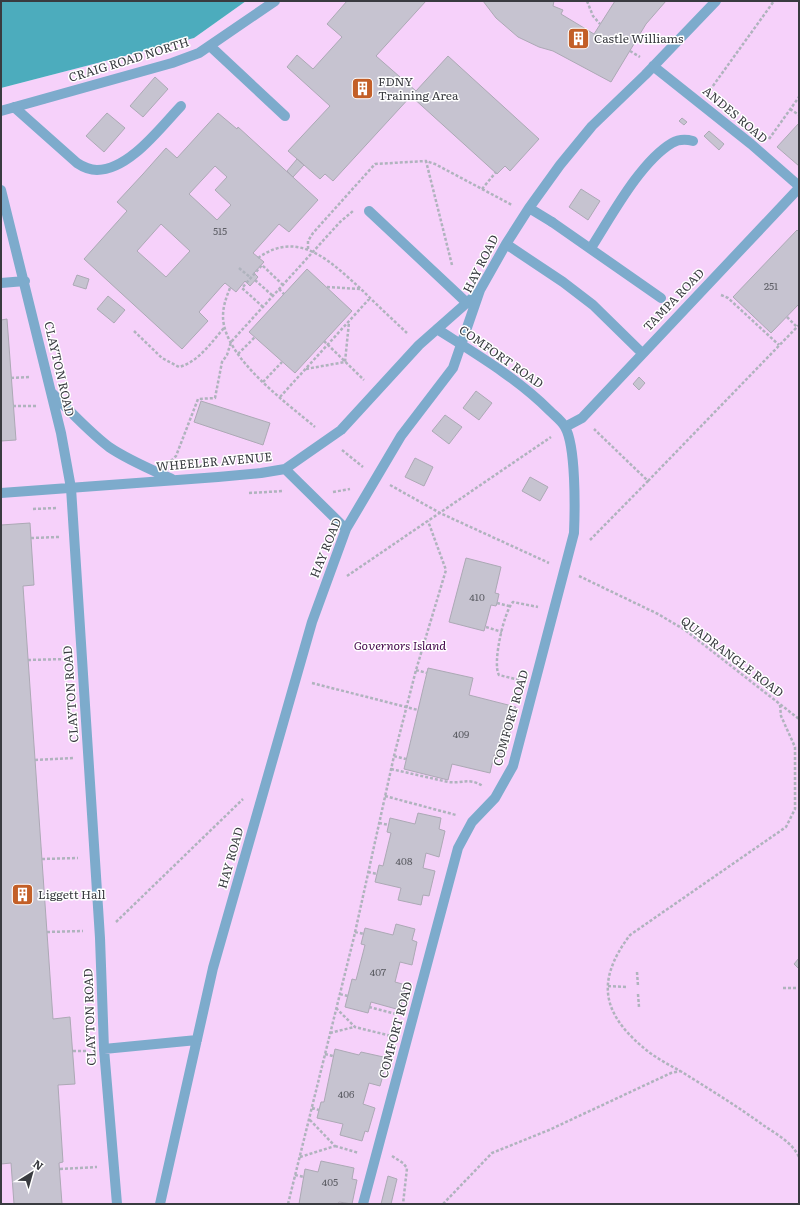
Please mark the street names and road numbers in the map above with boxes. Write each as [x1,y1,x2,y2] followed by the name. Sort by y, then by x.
[66,32,191,86] street label: CRAIG ROAD NORTH
[699,82,772,147] street label: ANDES ROAD
[458,231,503,296] street label: HAY ROAD
[639,264,708,335] street label: TAMPA ROAD
[40,319,80,418] street label: CLAYTON ROAD
[456,320,547,392] street label: COMFORT ROAD
[155,447,273,475] street label: WHEELER AVENUE
[305,515,345,580] street label: HAY ROAD
[677,611,788,701] street label: QUADRANGLE ROAD
[58,645,82,743] street label: CLAYTON ROAD
[488,667,532,768] street label: COMFORT ROAD
[213,825,247,891] street label: HAY ROAD
[78,968,100,1066] street label: CLAYTON ROAD
[373,979,417,1080] street label: COMFORT ROAD

